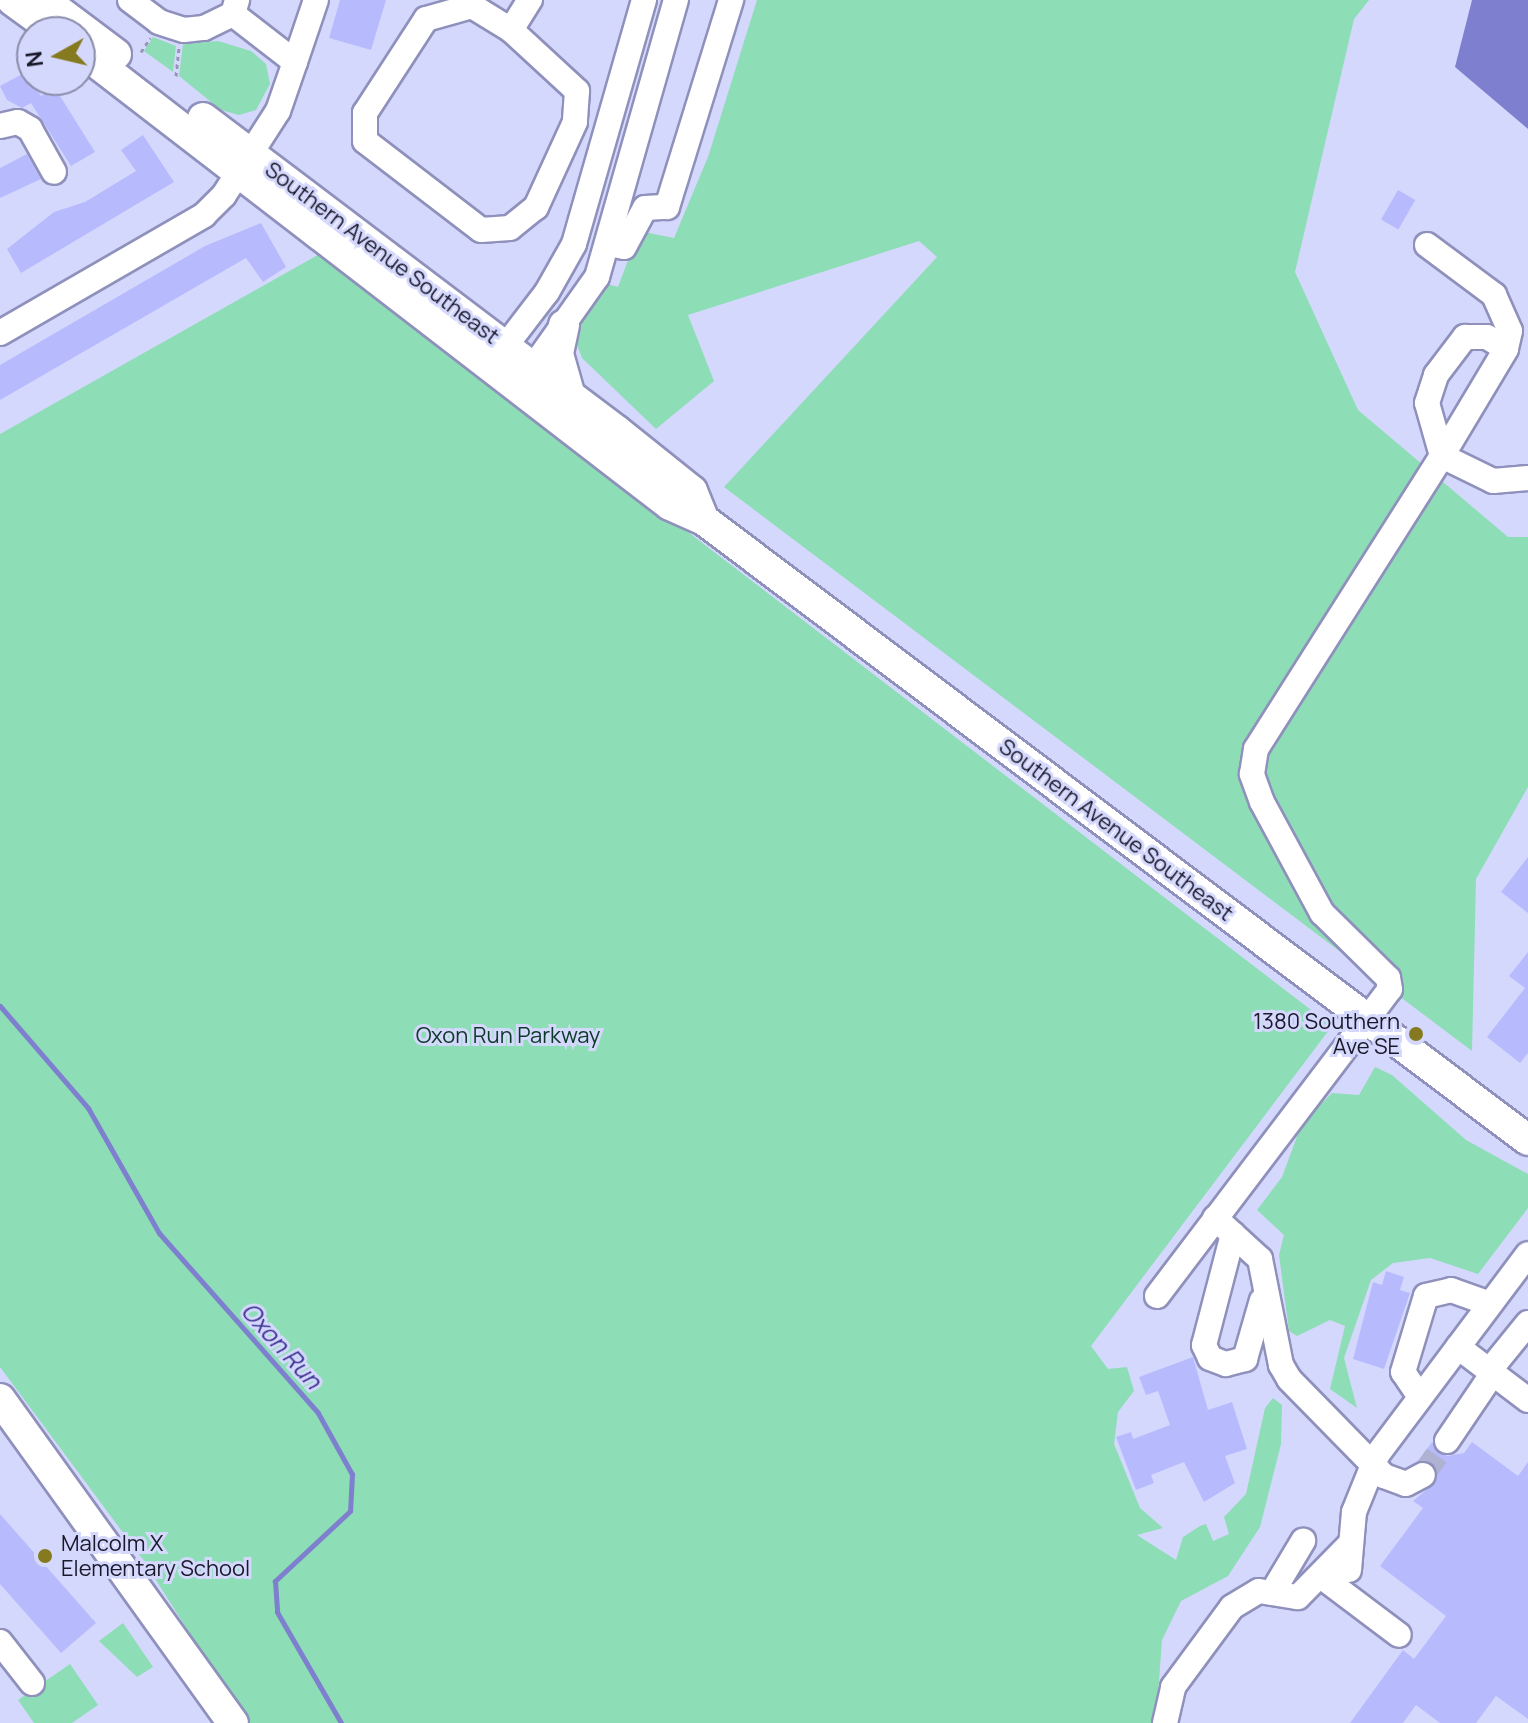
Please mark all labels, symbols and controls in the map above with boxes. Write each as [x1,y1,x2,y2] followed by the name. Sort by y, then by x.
[16,16,96,96] north arrow
[18,49,50,69] text: N
[260,156,504,350] street label: Southern Avenue Southeast
[994,733,1238,927] street label: Southern Avenue Southeast
[1253,1008,1400,1060] place label: 1380 Southern Ave SE
[416,1023,600,1049] park label: Oxon Run Parkway
[1407,1025,1425,1043] marker: 1380 Southern Ave SE
[236,1296,328,1394] water label: Oxon Run
[61,1530,250,1582] place label: Malcolm X Elementary School
[36,1547,54,1565] marker: Malcolm X Elementary School

